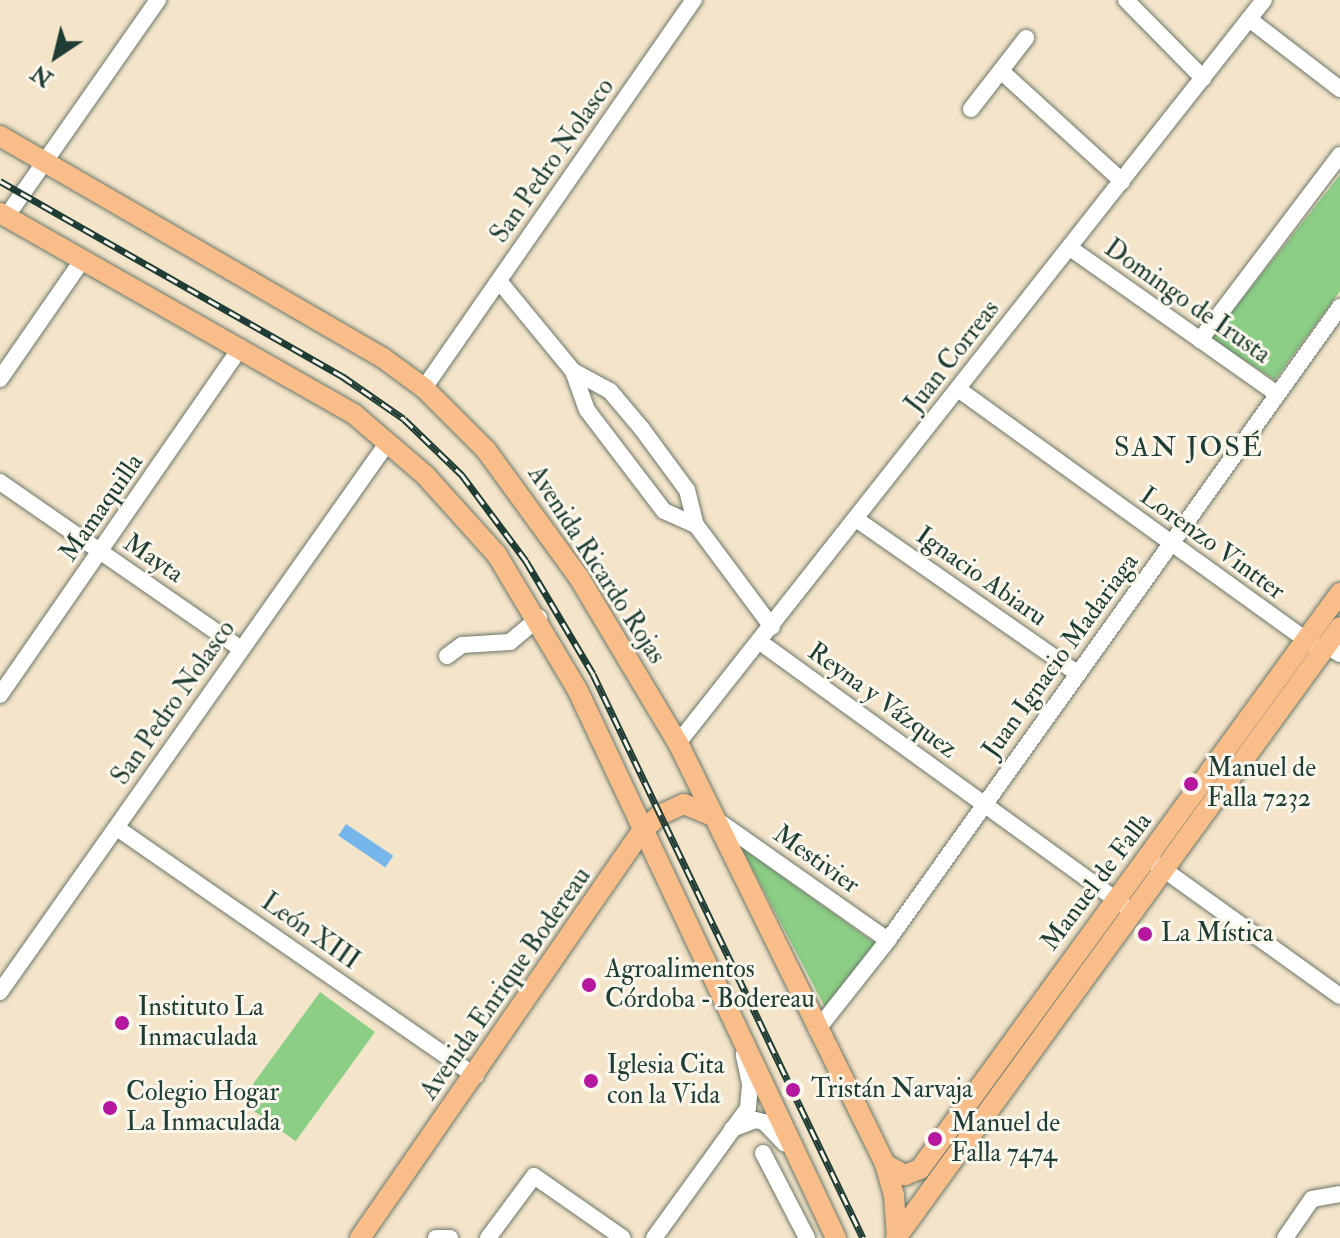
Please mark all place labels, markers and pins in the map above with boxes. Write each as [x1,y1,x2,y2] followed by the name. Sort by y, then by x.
[1207,753,1316,814] place label: Manuel de Falla 7232
[1182,775,1200,793] marker: Manuel de Falla 7232
[1161,918,1273,950] place label: La Mística
[1136,925,1154,943] marker: La Mística
[605,954,815,1016] place label: Agroalimentos Córdoba - Bodereau
[580,976,598,994] marker: Agroalimentos Córdoba - Bodereau
[138,992,264,1054] place label: Instituto La Inmaculada
[113,1014,131,1032] marker: Instituto La Inmaculada
[607,1050,724,1112] place label: Iglesia Cita con la Vida
[582,1072,600,1090] marker: Iglesia Cita con la Vida
[811,1074,973,1106] place label: Tristán Narvaja
[126,1077,281,1138] place label: Colegio Hogar La Inmaculada
[782,1079,804,1101] marker: Tristán Narvaja
[101,1099,119,1117] marker: Colegio Hogar La Inmaculada
[951,1108,1060,1170] place label: Manuel de Falla 7474
[926,1130,944,1148] marker: Manuel de Falla 7474

